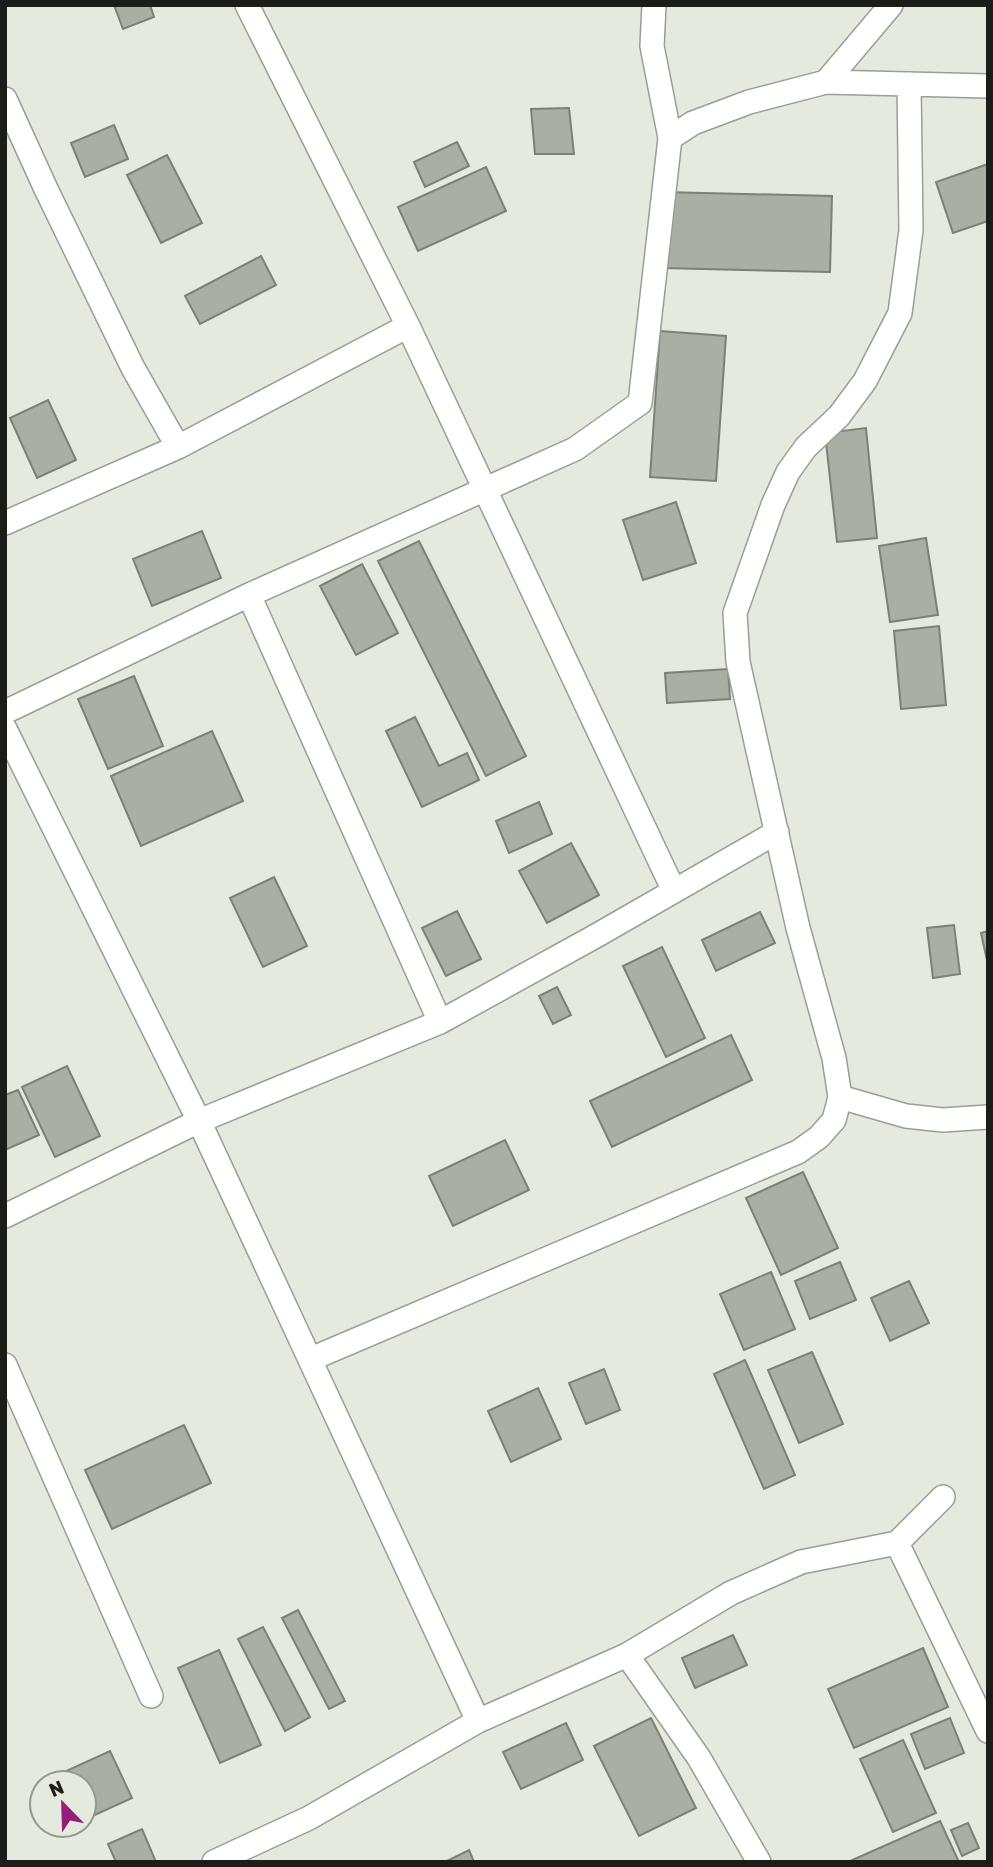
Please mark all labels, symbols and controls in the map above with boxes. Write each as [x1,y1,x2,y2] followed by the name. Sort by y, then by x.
[28,1769,98,1839] north arrow
[46,1776,67,1802] text: N

